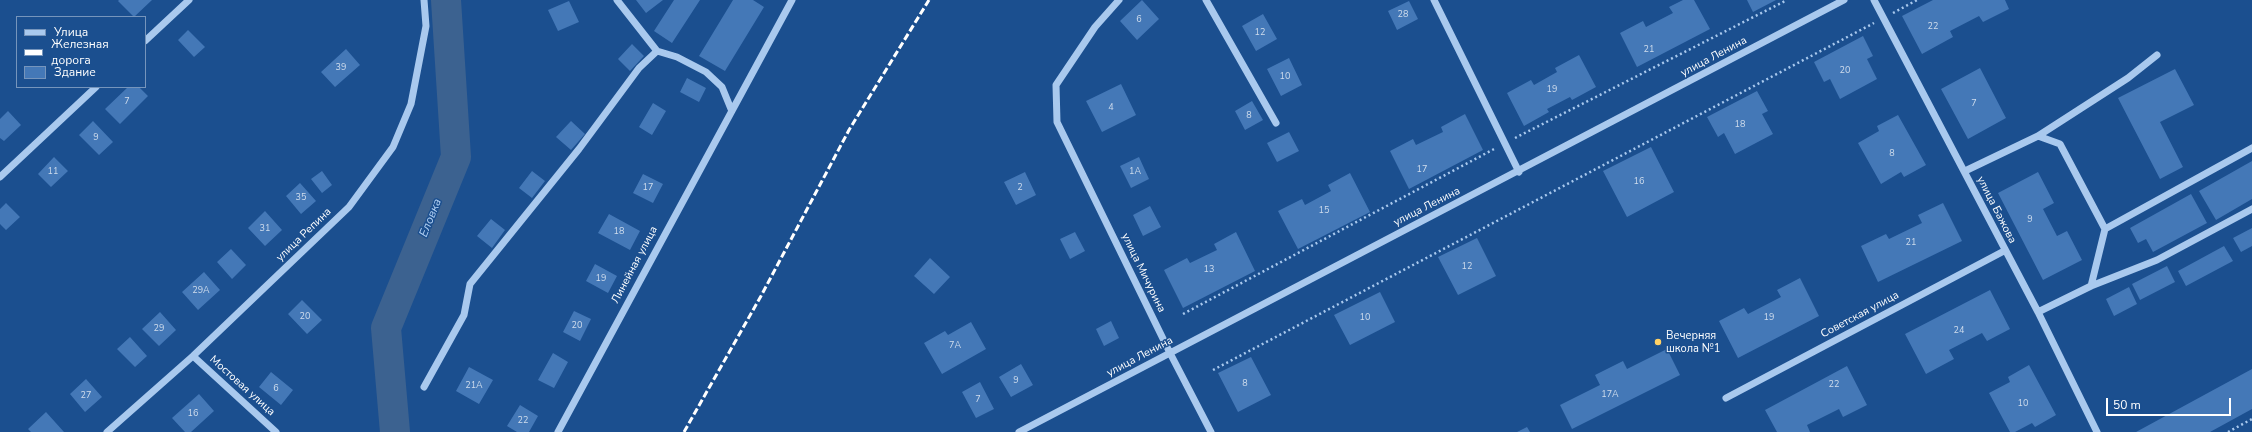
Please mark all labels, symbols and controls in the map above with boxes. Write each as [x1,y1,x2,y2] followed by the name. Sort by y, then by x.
[1398,10,1408,20] house number: 28
[1136,15,1142,25] house number: 6
[16,16,146,88] legend
[1928,22,1938,32] house number: 22
[54,24,88,40] text: Улица
[1255,28,1265,38] house number: 12
[1679,34,1749,80] street label: улица Ленина
[51,36,109,68] text: Железная дорога
[1644,45,1654,55] house number: 21
[336,63,346,73] house number: 39
[54,64,96,80] text: Здание
[1840,66,1850,76] house number: 20
[1280,72,1290,82] house number: 10
[1547,85,1557,95] house number: 19
[124,97,130,107] house number: 7
[1971,99,1977,109] house number: 7
[1108,103,1114,113] house number: 4
[1246,111,1252,121] house number: 8
[1735,120,1745,130] house number: 18
[93,133,99,143] house number: 9
[1889,149,1895,159] house number: 8
[1417,165,1427,175] house number: 17
[48,167,58,177] house number: 11
[1129,167,1141,177] house number: 1А
[1973,174,2019,246] street label: улица Бажова
[1634,177,1644,187] house number: 16
[643,183,653,193] house number: 17
[1017,183,1023,193] house number: 2
[1392,185,1462,229] street label: улица Ленина
[296,193,306,203] house number: 35
[417,197,445,239] water label: Еловка
[274,205,334,265] street label: улица Репина
[1319,206,1329,216] house number: 15
[2027,215,2033,225] house number: 9
[260,224,270,234] house number: 31
[609,224,661,306] street label: Линейная улица
[614,227,624,237] house number: 18
[1118,231,1168,315] street label: улица Мичурина
[1906,238,1916,248] house number: 21
[1462,262,1472,272] house number: 12
[1204,265,1214,275] house number: 13
[596,274,606,284] house number: 19
[192,286,210,296] house number: 29А
[1819,289,1901,341] street label: Советская улица
[300,312,310,322] house number: 20
[1360,313,1370,323] house number: 10
[1764,313,1774,323] house number: 19
[572,321,582,331] house number: 20
[154,324,164,334] house number: 29
[1954,326,1964,336] house number: 24
[1666,329,1720,355] place label: Вечерняя школа №1
[1105,334,1175,380] street label: улица Ленина
[1653,337,1663,347] marker: Вечерняя школа №1
[949,341,961,351] house number: 7А
[207,353,277,419] street label: Мостовая улица
[1013,376,1019,386] house number: 9
[1242,379,1248,389] house number: 8
[1829,380,1839,390] house number: 22
[465,381,483,391] house number: 21А
[273,384,279,394] house number: 6
[1601,390,1619,400] house number: 17А
[2108,390,2233,416] scale bar
[81,391,91,401] house number: 27
[975,395,981,405] house number: 7
[2113,397,2141,413] text: 50 m
[2018,399,2028,409] house number: 10
[188,409,198,419] house number: 16
[518,416,528,426] house number: 22

